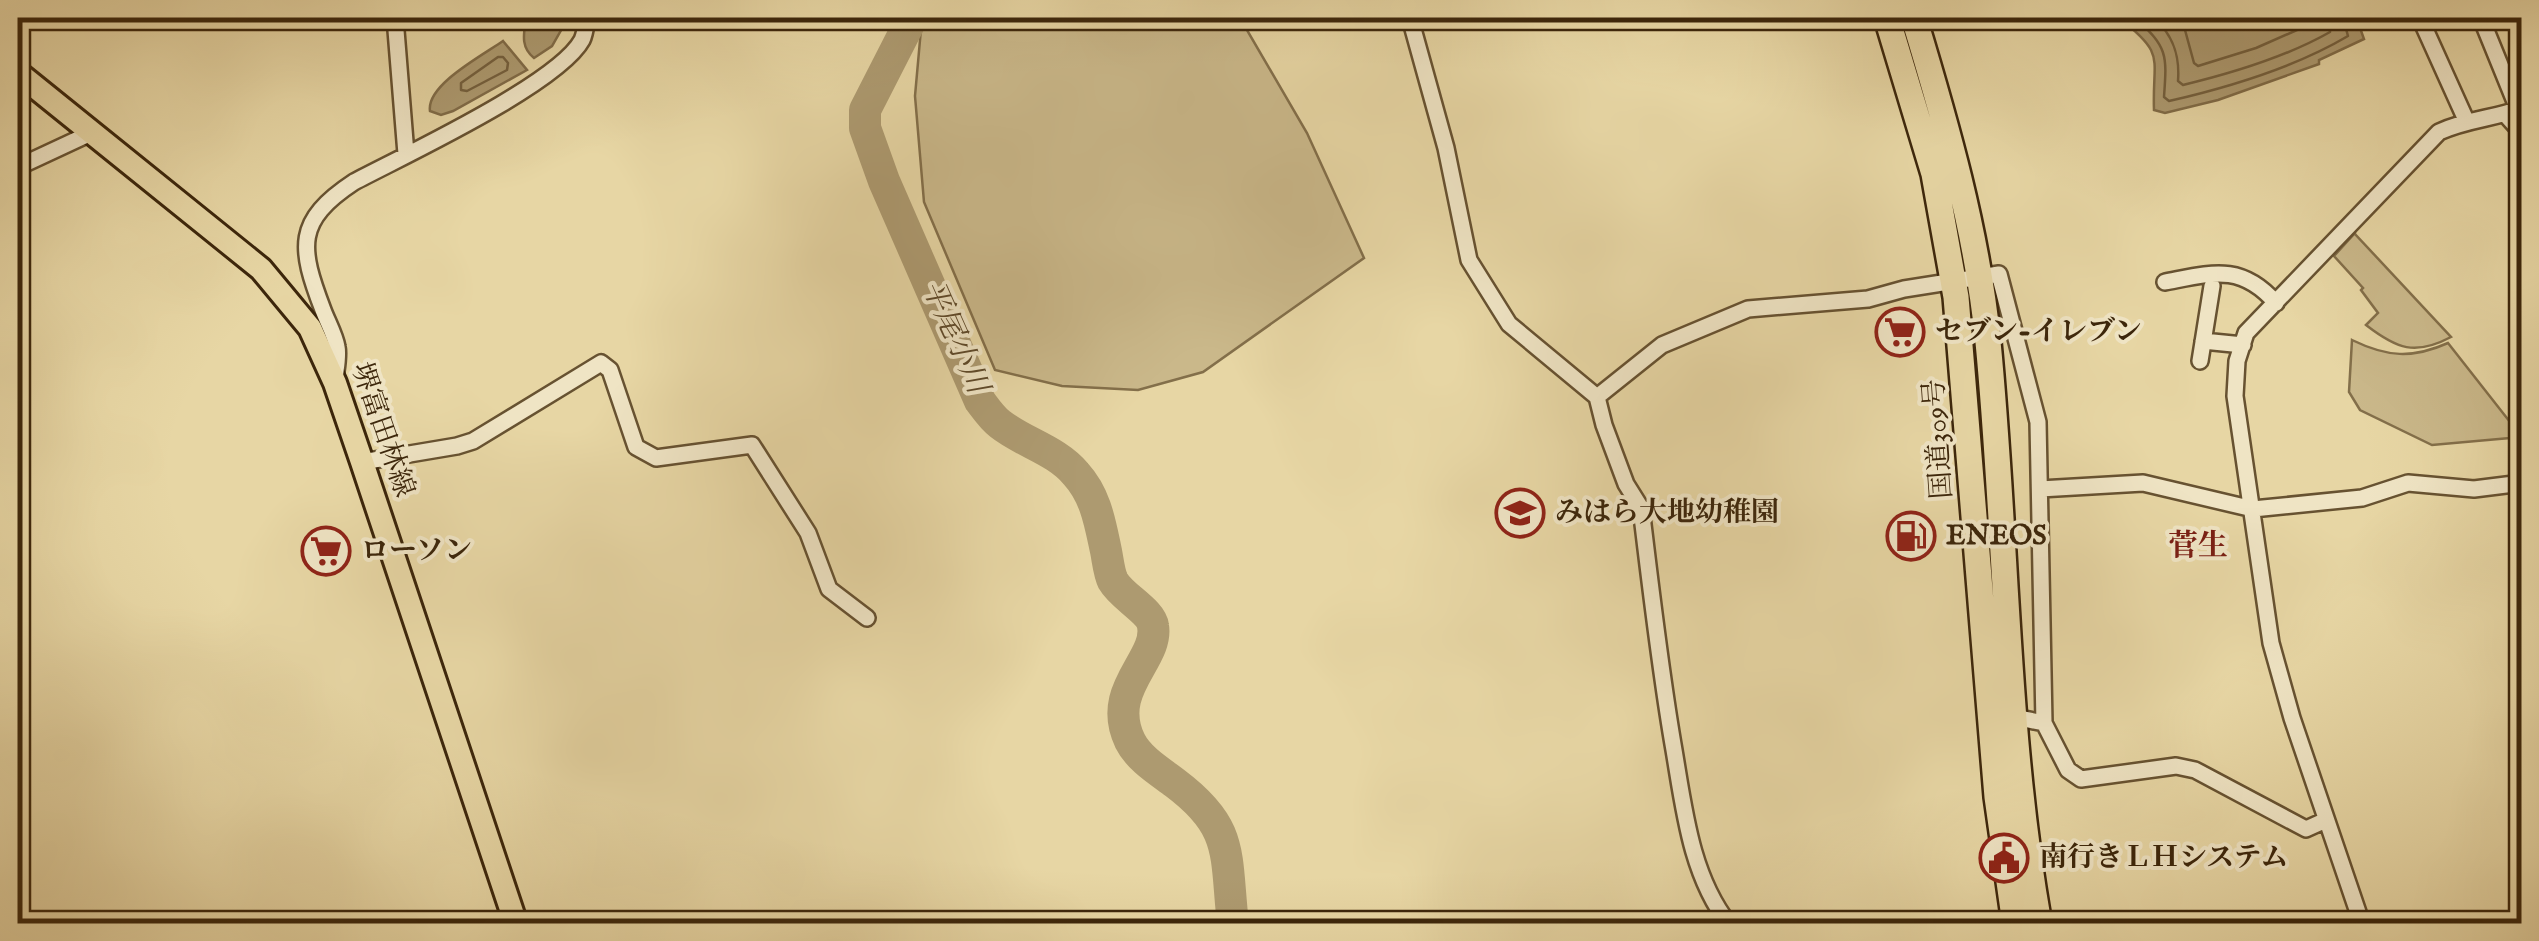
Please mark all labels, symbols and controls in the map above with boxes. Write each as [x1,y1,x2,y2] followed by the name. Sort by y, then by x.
[912,274,997,402] water label: 平尾小川
[1874,306,1926,358] supermarket icon: セブン-イレブン
[1935,315,2142,350] place label: セブン-イレブン
[343,358,421,502] street label: 堺富田林線
[1917,378,1961,500] street label: 国道309号
[1494,487,1546,539] school or university icon: みはら大地幼稚園
[1555,496,1779,531] place label: みはら大地幼稚園
[1885,510,1937,562] fuel station icon: ENEOS
[1946,519,2047,554] place label: ENEOS
[300,525,352,577] supermarket icon: ローソン
[2168,528,2228,566] district label: 菅生
[361,534,472,569] place label: ローソン
[1978,832,2030,884] public building icon: 南行きＬＨシステム
[2039,841,2288,876] place label: 南行きＬＨシステム

